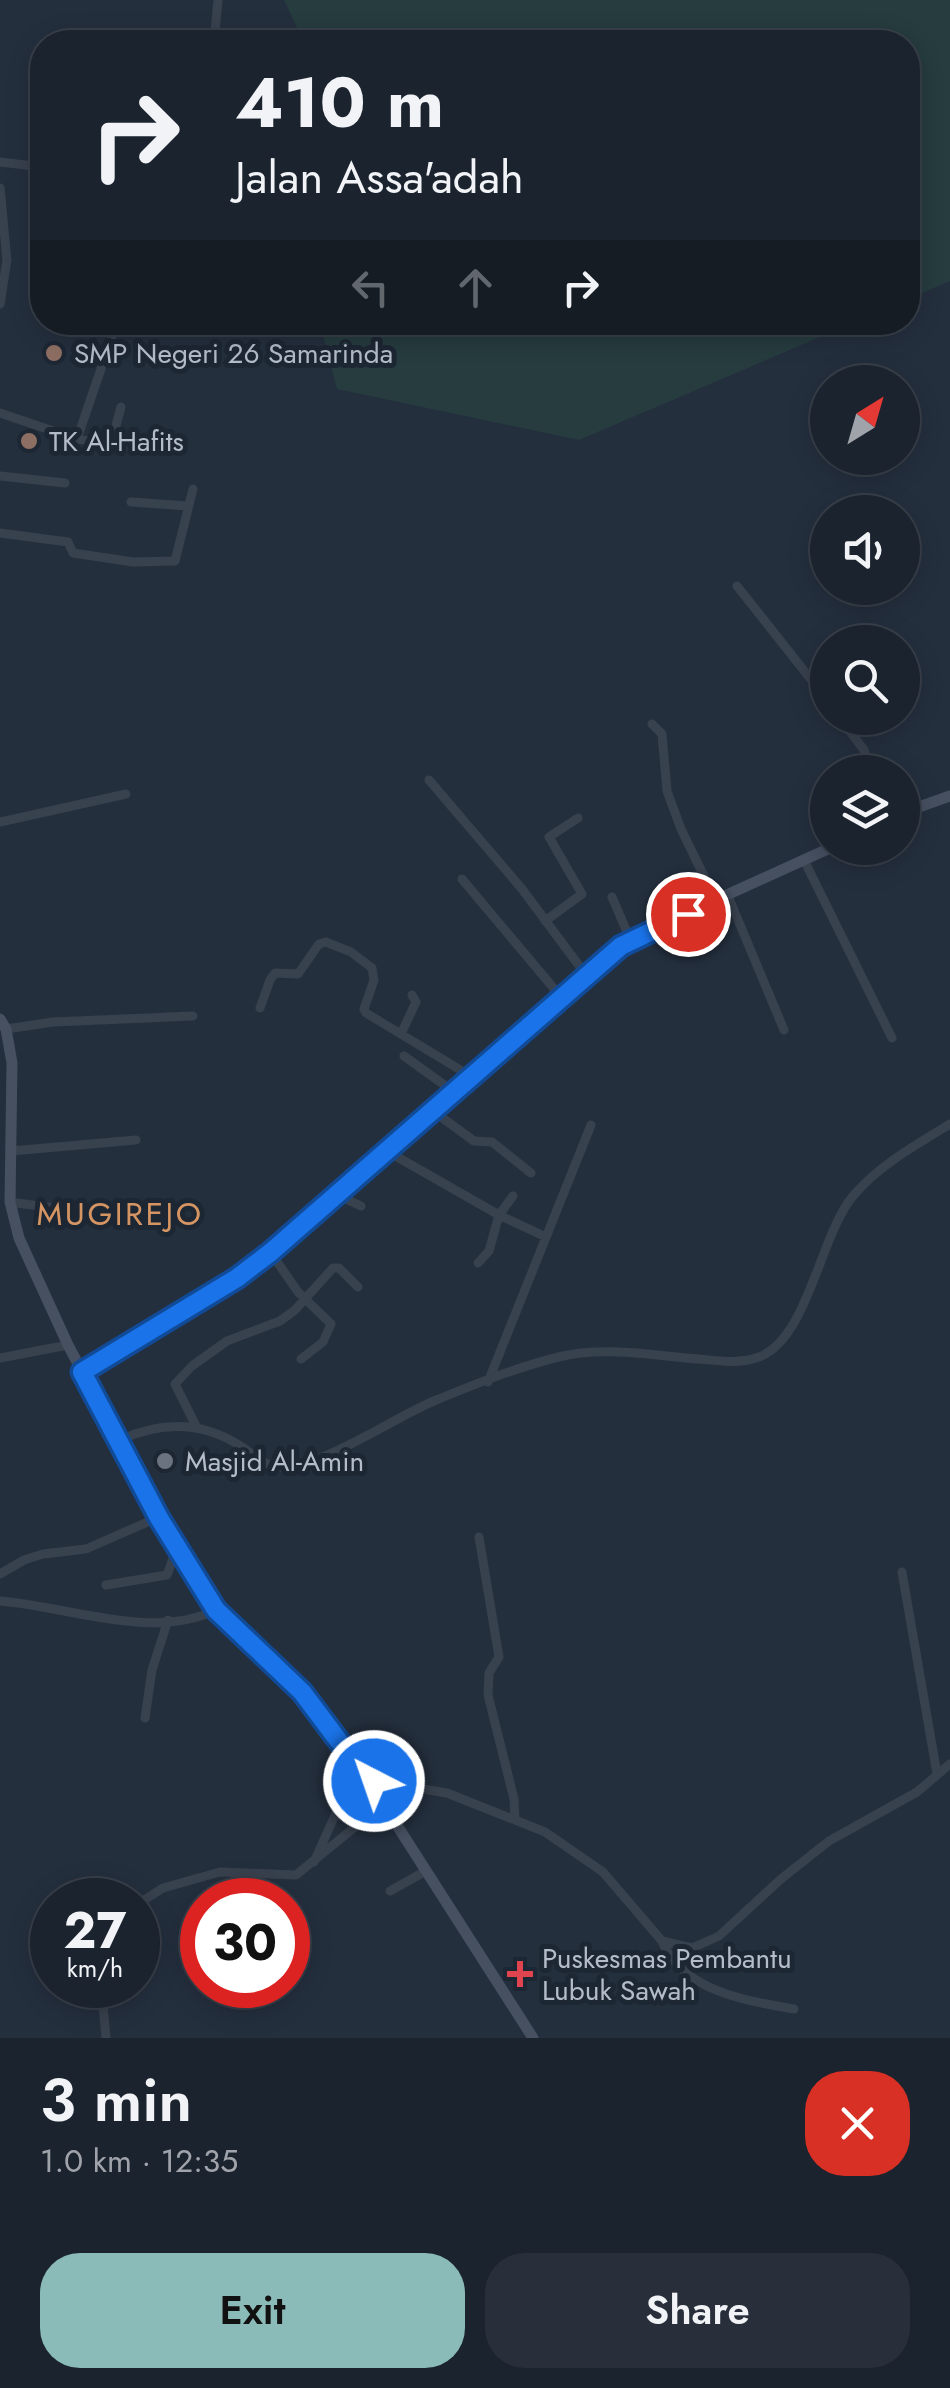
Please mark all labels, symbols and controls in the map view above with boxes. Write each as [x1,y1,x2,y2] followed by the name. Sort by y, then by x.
[235,52,444,153] text: 410 m
[70,70,200,200] icon: right
[235,145,524,210] text: Jalan Assa'adah
[343,260,398,315] icon: left
[448,260,503,315] icon: ahead
[553,260,608,315] icon: right
[74,333,393,374] place label: SMP Negeri 26 Samarinda
[43,342,65,364] marker: SMP Negeri 26 Samarinda
[810,365,920,475] north arrow
[810,365,920,865] map controls
[49,421,184,462] place label: TK Al-Hafits
[18,430,40,452] marker: TK Al-Hafits
[810,495,920,605] button: sound
[810,625,920,735] button: search
[810,755,920,865] button: layers
[646,872,731,957] pin
[661,887,716,942] icon: arrive
[36,1191,204,1237] district label: MUGIREJO
[185,1441,364,1482] place label: Masjid Al-Amin
[154,1450,176,1472] marker: Masjid Al-Amin
[322,1729,426,1833] position arrow
[180,1878,310,2008] speed limit sign: 30
[64,1894,126,1967] text: 27
[542,1938,792,2011] place label: Puskesmas Pembantu Lubuk Sawah
[67,1950,123,1986] text: km/h
[507,1961,533,1987] marker: Puskesmas Pembantu Lubuk Sawah
[40,2057,192,2144] text: 3 min
[805,2071,910,2176] button: close
[40,2138,238,2184] text: 1.0 km · 12:35
[40,2253,465,2368] button: Exit
[485,2253,910,2368] button: Share

